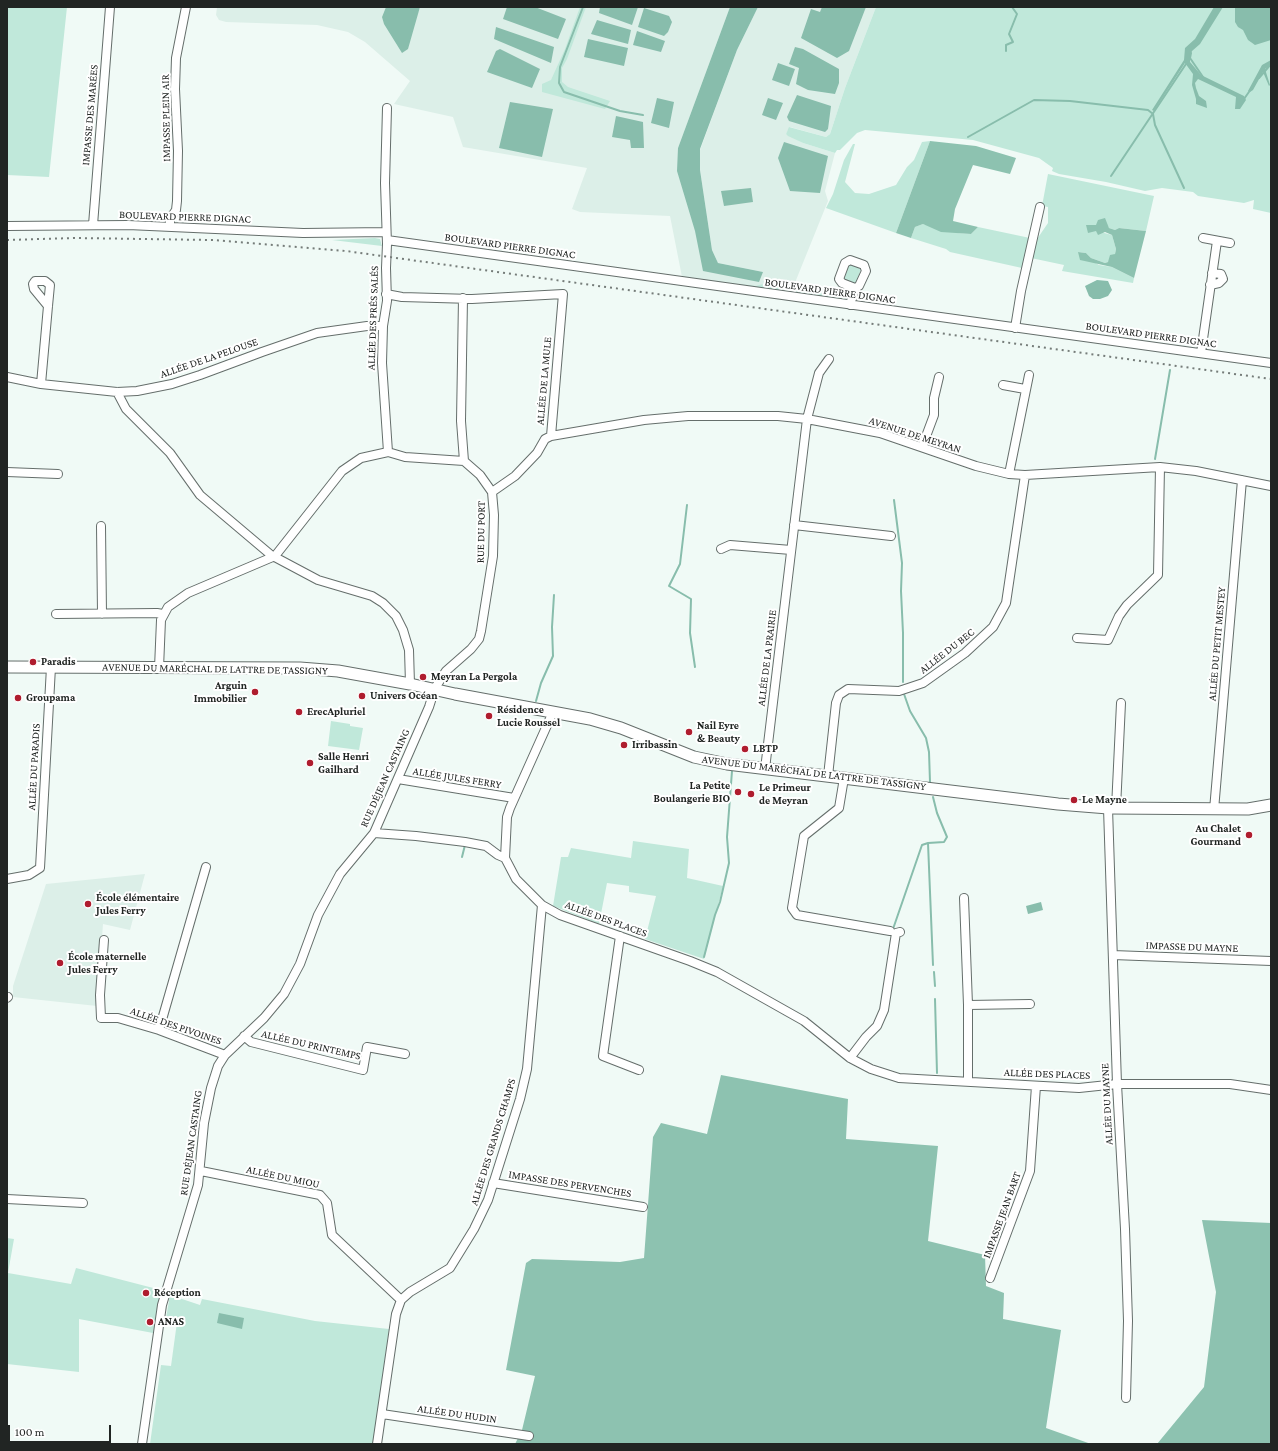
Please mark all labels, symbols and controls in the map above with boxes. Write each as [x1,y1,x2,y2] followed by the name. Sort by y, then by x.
[79,64,101,166] street label: IMPASSE DES MARÉES
[159,74,173,162] street label: IMPASSE PLEIN AIR
[119,208,251,226] street label: BOULEVARD PIERRE DIGNAC
[444,230,576,262] street label: BOULEVARD PIERRE DIGNAC
[365,266,381,370] street label: ALLÉE DES PRÉS SALÉS
[764,275,896,307] street label: BOULEVARD PIERRE DIGNAC
[1085,319,1217,351] street label: BOULEVARD PIERRE DIGNAC
[158,335,260,381] street label: ALLÉE DE LA PELOUSE
[534,337,554,425] street label: ALLÉE DE LA MULE
[867,414,963,456] street label: AVENUE DE MEYRAN
[474,501,488,563] street label: RUE DU PORT
[1205,586,1229,702] street label: ALLÉE DU PETIT MESTEY
[755,609,779,707] street label: ALLÉE DE LA PRAIRIE
[917,625,977,677] street label: ALLÉE DU BEC
[41,655,76,669] place label: Paradis
[28,657,38,667] marker: Paradis
[102,660,328,678] street label: AVENUE DU MARÉCHAL DE LATTRE DE TASSIGNY
[431,670,517,684] place label: Meyran La Pergola
[418,672,428,682] marker: Meyran La Pergola
[194,679,247,705] place label: Arguin Immobilier
[250,687,260,697] marker: Arguin Immobilier
[370,689,437,703] place label: Univers Océan
[26,691,75,705] place label: Groupama
[357,691,367,701] marker: Univers Océan
[13,693,23,703] marker: Groupama
[497,703,560,729] place label: Résidence Lucie Roussel
[307,705,365,719] place label: ErecApluriel
[294,707,304,717] marker: ErecApluriel
[484,711,494,721] marker: Résidence Lucie Roussel
[697,719,740,745] place label: Nail Eyre & Beauty
[25,723,43,811] street label: ALLÉE DU PARADIS
[357,727,413,829] street label: RUE DÉJEAN CASTAING
[684,727,694,737] marker: Nail Eyre & Beauty
[632,738,678,752] place label: Irribassin
[619,740,629,750] marker: Irribassin
[753,742,778,756] place label: LBTP
[740,744,750,754] marker: LBTP
[318,750,369,776] place label: Salle Henri Gailhard
[701,753,927,793] street label: AVENUE DU MARÉCHAL DE LATTRE DE TASSIGNY
[305,758,315,768] marker: Salle Henri Gailhard
[412,764,502,792] street label: ALLÉE JULES FERRY
[653,779,730,805] place label: La Petite Boulangerie BIO
[759,781,811,807] place label: Le Primeur de Meyran
[733,787,743,797] marker: La Petite Boulangerie BIO
[746,789,756,799] marker: Le Primeur de Meyran
[1082,793,1127,807] place label: Le Mayne
[1069,795,1079,805] marker: Le Mayne
[1191,822,1241,848] place label: Au Chalet Gourmand
[1244,830,1254,840] marker: Au Chalet Gourmand
[96,891,179,917] place label: École élémentaire Jules Ferry
[563,898,649,940] street label: ALLÉE DES PLACES
[83,899,93,909] marker: École élémentaire Jules Ferry
[1145,939,1239,955] street label: IMPASSE DU MAYNE
[68,950,146,976] place label: École maternelle Jules Ferry
[55,958,65,968] marker: École maternelle Jules Ferry
[129,1004,223,1048] street label: ALLÉE DES PIVOINES
[260,1027,362,1063] street label: ALLÉE DU PRINTEMPS
[1098,1063,1116,1145] street label: ALLÉE DU MAYNE
[1004,1066,1090,1082] street label: ALLÉE DES PLACES
[467,1077,519,1207] street label: ALLÉE DES GRANDS CHAMPS
[177,1089,205,1197] street label: RUE DÉJEAN CASTAING
[245,1163,321,1191] street label: ALLÉE DU MIOU
[508,1168,632,1200] street label: IMPASSE DES PERVENCHES
[980,1170,1024,1260] street label: IMPASSE JEAN BART
[154,1286,201,1300] place label: Réception
[141,1288,151,1298] marker: Réception
[158,1315,184,1329] place label: ANAS
[145,1317,155,1327] marker: ANAS
[416,1402,498,1426] street label: ALLÉE DU HUDIN
[10,1417,113,1443] scale bar
[15,1425,44,1439] text: 100 m

